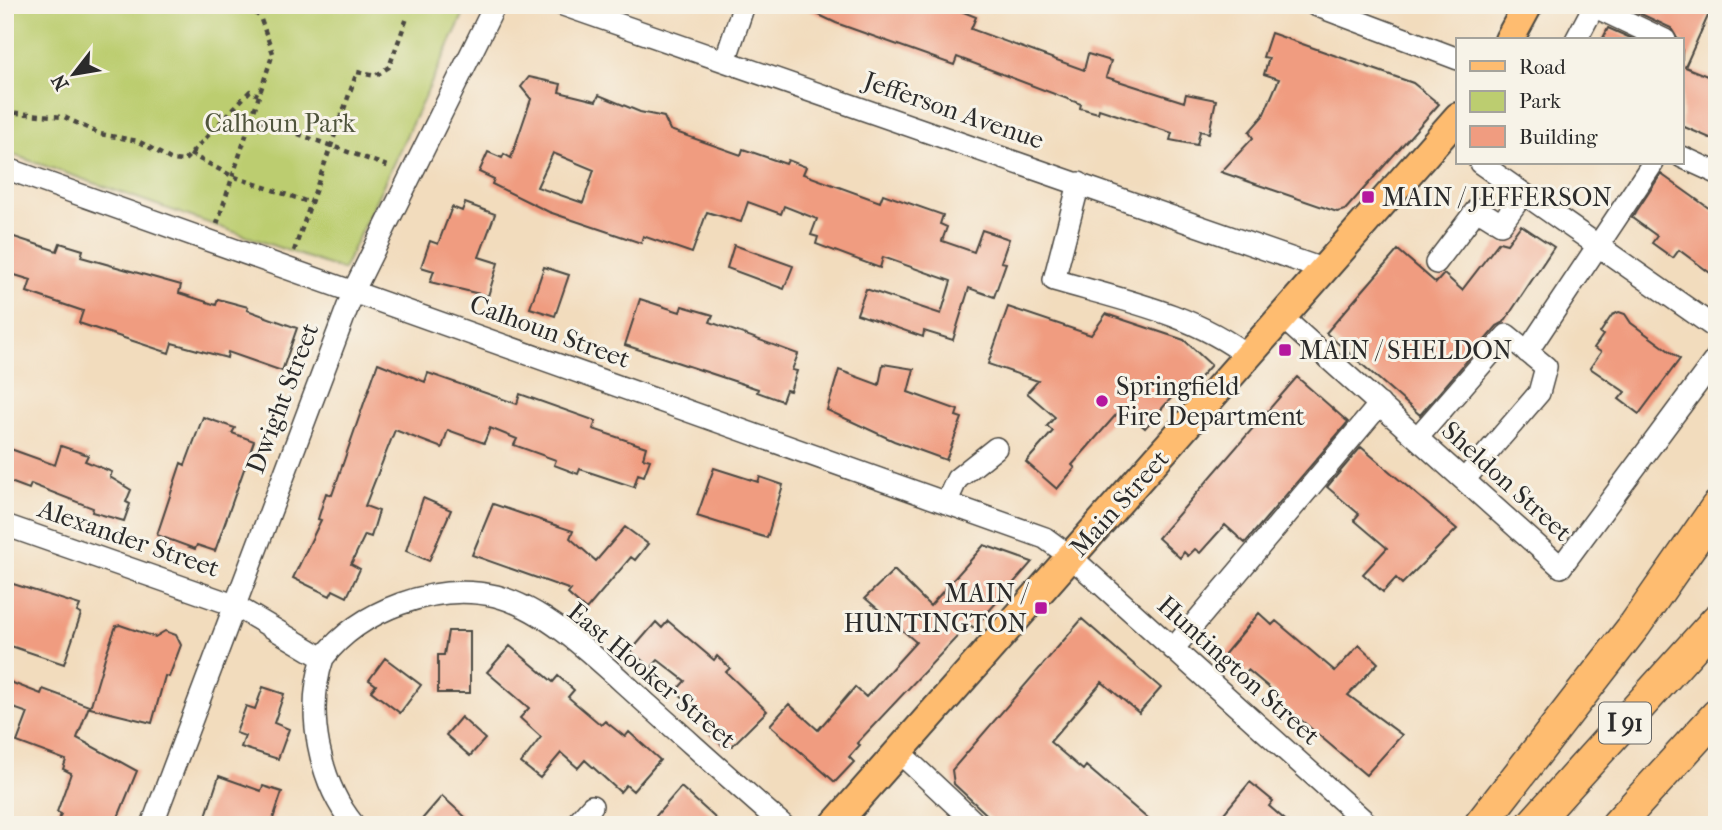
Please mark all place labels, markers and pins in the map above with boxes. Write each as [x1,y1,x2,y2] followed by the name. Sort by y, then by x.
[1382,182,1612,213] place label: MAIN / JEFFERSON
[1360,189,1376,205] marker: MAIN / JEFFERSON
[1299,335,1513,366] place label: MAIN / SHELDON
[1277,342,1293,358] marker: MAIN / SHELDON
[1116,371,1306,432] place label: Springfield Fire Department
[1094,393,1110,409] marker: Springfield Fire Department
[843,578,1030,639] place label: MAIN / HUNTINGTON
[1033,600,1049,616] marker: MAIN / HUNTINGTON

